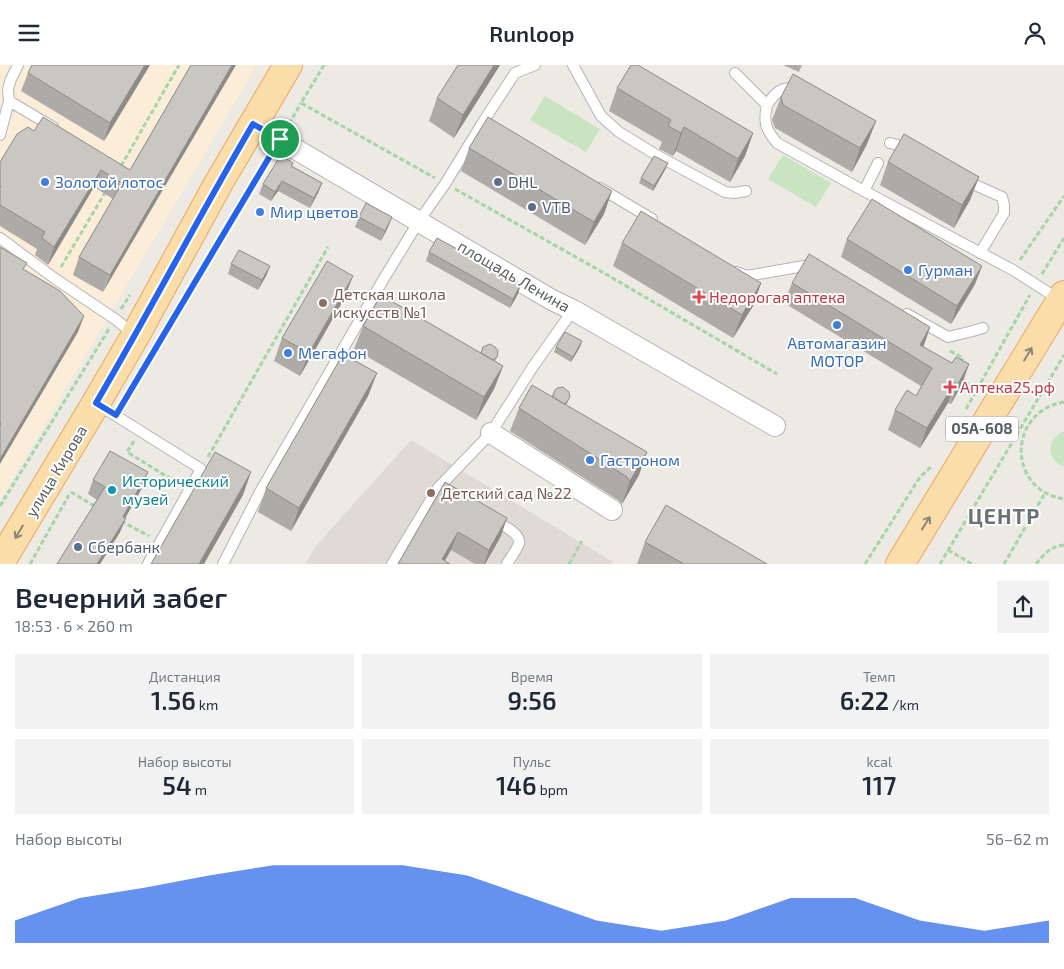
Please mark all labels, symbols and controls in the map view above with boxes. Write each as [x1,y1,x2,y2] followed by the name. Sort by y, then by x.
[15,19,43,47] icon: menu
[1021,19,1049,47] icon: person
[489,20,575,46] text: Runloop
[259,118,301,160] pin
[266,125,294,153] icon: arrive
[55,172,163,191] place label: Золотой лотос
[508,172,538,191] place label: DHL
[39,176,51,188] marker: Золотой лотос
[492,176,504,188] marker: DHL
[542,197,571,216] place label: VTB
[526,201,538,213] marker: VTB
[270,202,359,221] place label: Мир цветов
[254,206,266,218] marker: Мир цветов
[455,236,574,315] street label: площадь Ленина
[918,260,973,280] place label: Гурман
[902,264,914,276] marker: Гурман
[333,284,446,322] place label: Детская школа искусств №1
[709,287,845,306] place label: Недорогая аптека
[693,291,705,303] marker: Недорогая аптека
[317,297,329,309] marker: Детская школа искусств №1
[831,319,843,331] marker: Автомагазин МОТОР
[787,333,887,370] place label: Автомагазин МОТОР
[298,343,367,362] place label: Мегафон
[282,347,294,359] marker: Мегафон
[1024,347,1034,361] one-way arrow
[960,377,1055,396] place label: Аптека25.рф
[944,381,956,393] marker: Аптека25.рф
[946,417,1018,441] road number: 05А-608
[21,422,91,520] street label: улица Кирова
[600,450,680,469] place label: Гастроном
[584,454,596,466] marker: Гастроном
[122,471,229,509] place label: Исторический музей
[441,483,572,502] place label: Детский сад №22
[106,484,118,496] marker: Исторический музей
[425,487,437,499] marker: Детский сад №22
[968,503,1040,528] district label: ЦЕНТР
[921,516,931,530] one-way arrow
[14,524,24,538] one-way arrow
[88,537,161,556] place label: Сбербанк
[72,541,84,553] marker: Сбербанк
[15,580,227,614] text: Вечерний забег
[997,581,1049,633] button: share
[15,616,133,635] text: 18:53 · 6 × 260 m
[149,668,221,685] text: Дистанция
[511,668,553,685] text: Время
[863,668,896,685] text: Темп
[151,685,196,715] text: 1.56
[508,685,556,715] text: 9:56
[840,685,889,715] text: 6:22
[196,696,218,713] text: km
[889,696,919,713] text: /km
[138,753,232,770] text: Набор высоты
[513,753,551,770] text: Пульс
[867,753,892,770] text: kcal
[162,770,192,800] text: 54
[496,770,537,800] text: 146
[862,770,896,800] text: 117
[192,781,207,798] text: m
[537,781,568,798] text: bpm
[15,829,122,848] text: Набор высоты
[986,829,1049,848] text: 56–62 m

